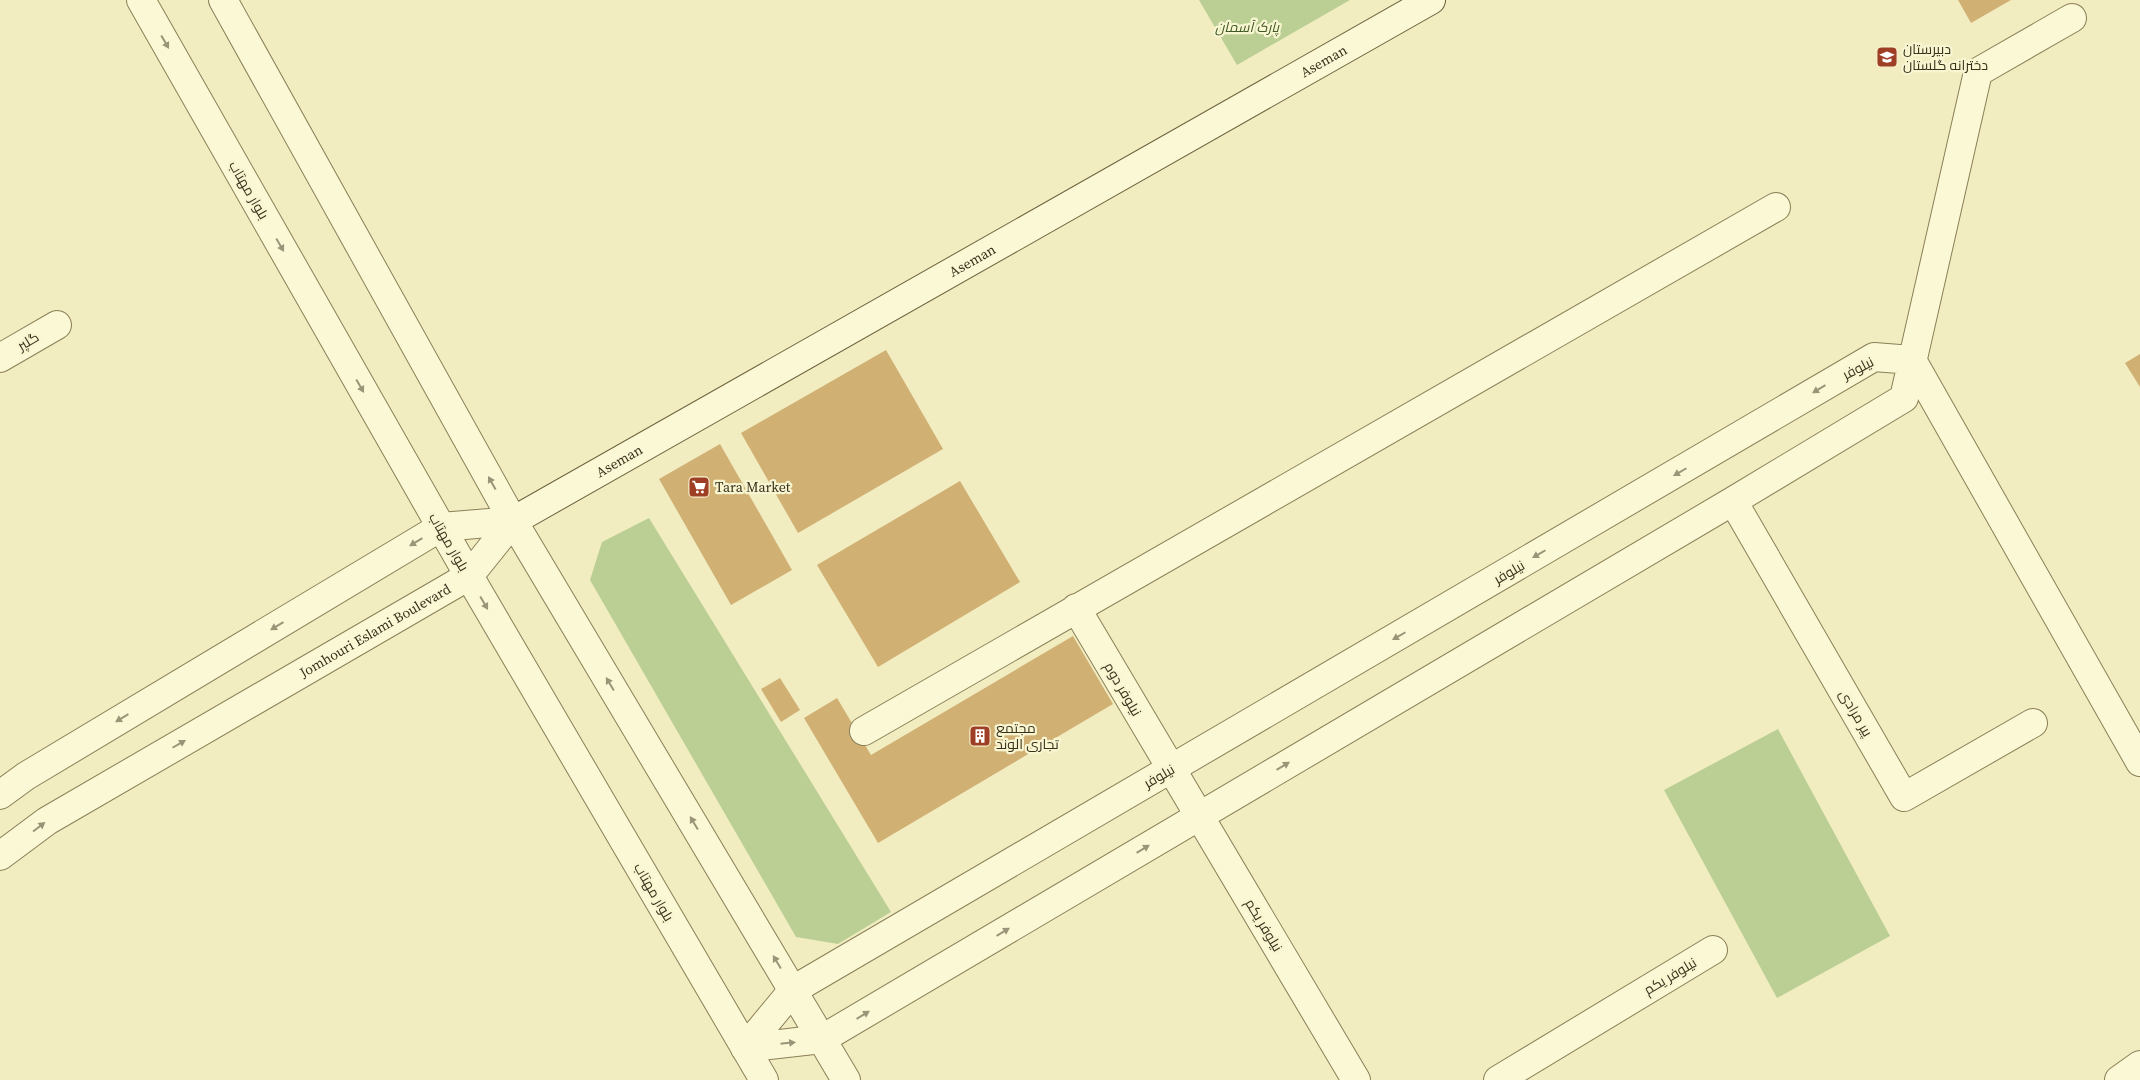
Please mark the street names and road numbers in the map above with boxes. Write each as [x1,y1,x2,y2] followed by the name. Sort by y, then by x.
[1297,40,1351,82] street label: Aseman
[224,157,274,223] street label: بلوار مهتاب
[945,239,1000,282] street label: Aseman
[13,327,43,356] street label: گلپر
[1838,352,1877,385] street label: نیلوفر
[592,439,647,482] street label: Aseman
[424,509,474,575] street label: بلوار مهتاب
[1489,555,1528,589] street label: نیلوفر
[295,579,454,683] street label: Jomhouri Eslami Boulevard
[1099,658,1147,720] street label: نیلوفر دوم
[1834,686,1878,741] street label: پیر مرادی
[1139,759,1178,793] street label: نیلوفر
[629,859,679,925] street label: بلوار مهتاب
[1240,895,1288,955] street label: نیلوفر یکم
[1640,952,1700,1000] street label: نیلوفر یکم

